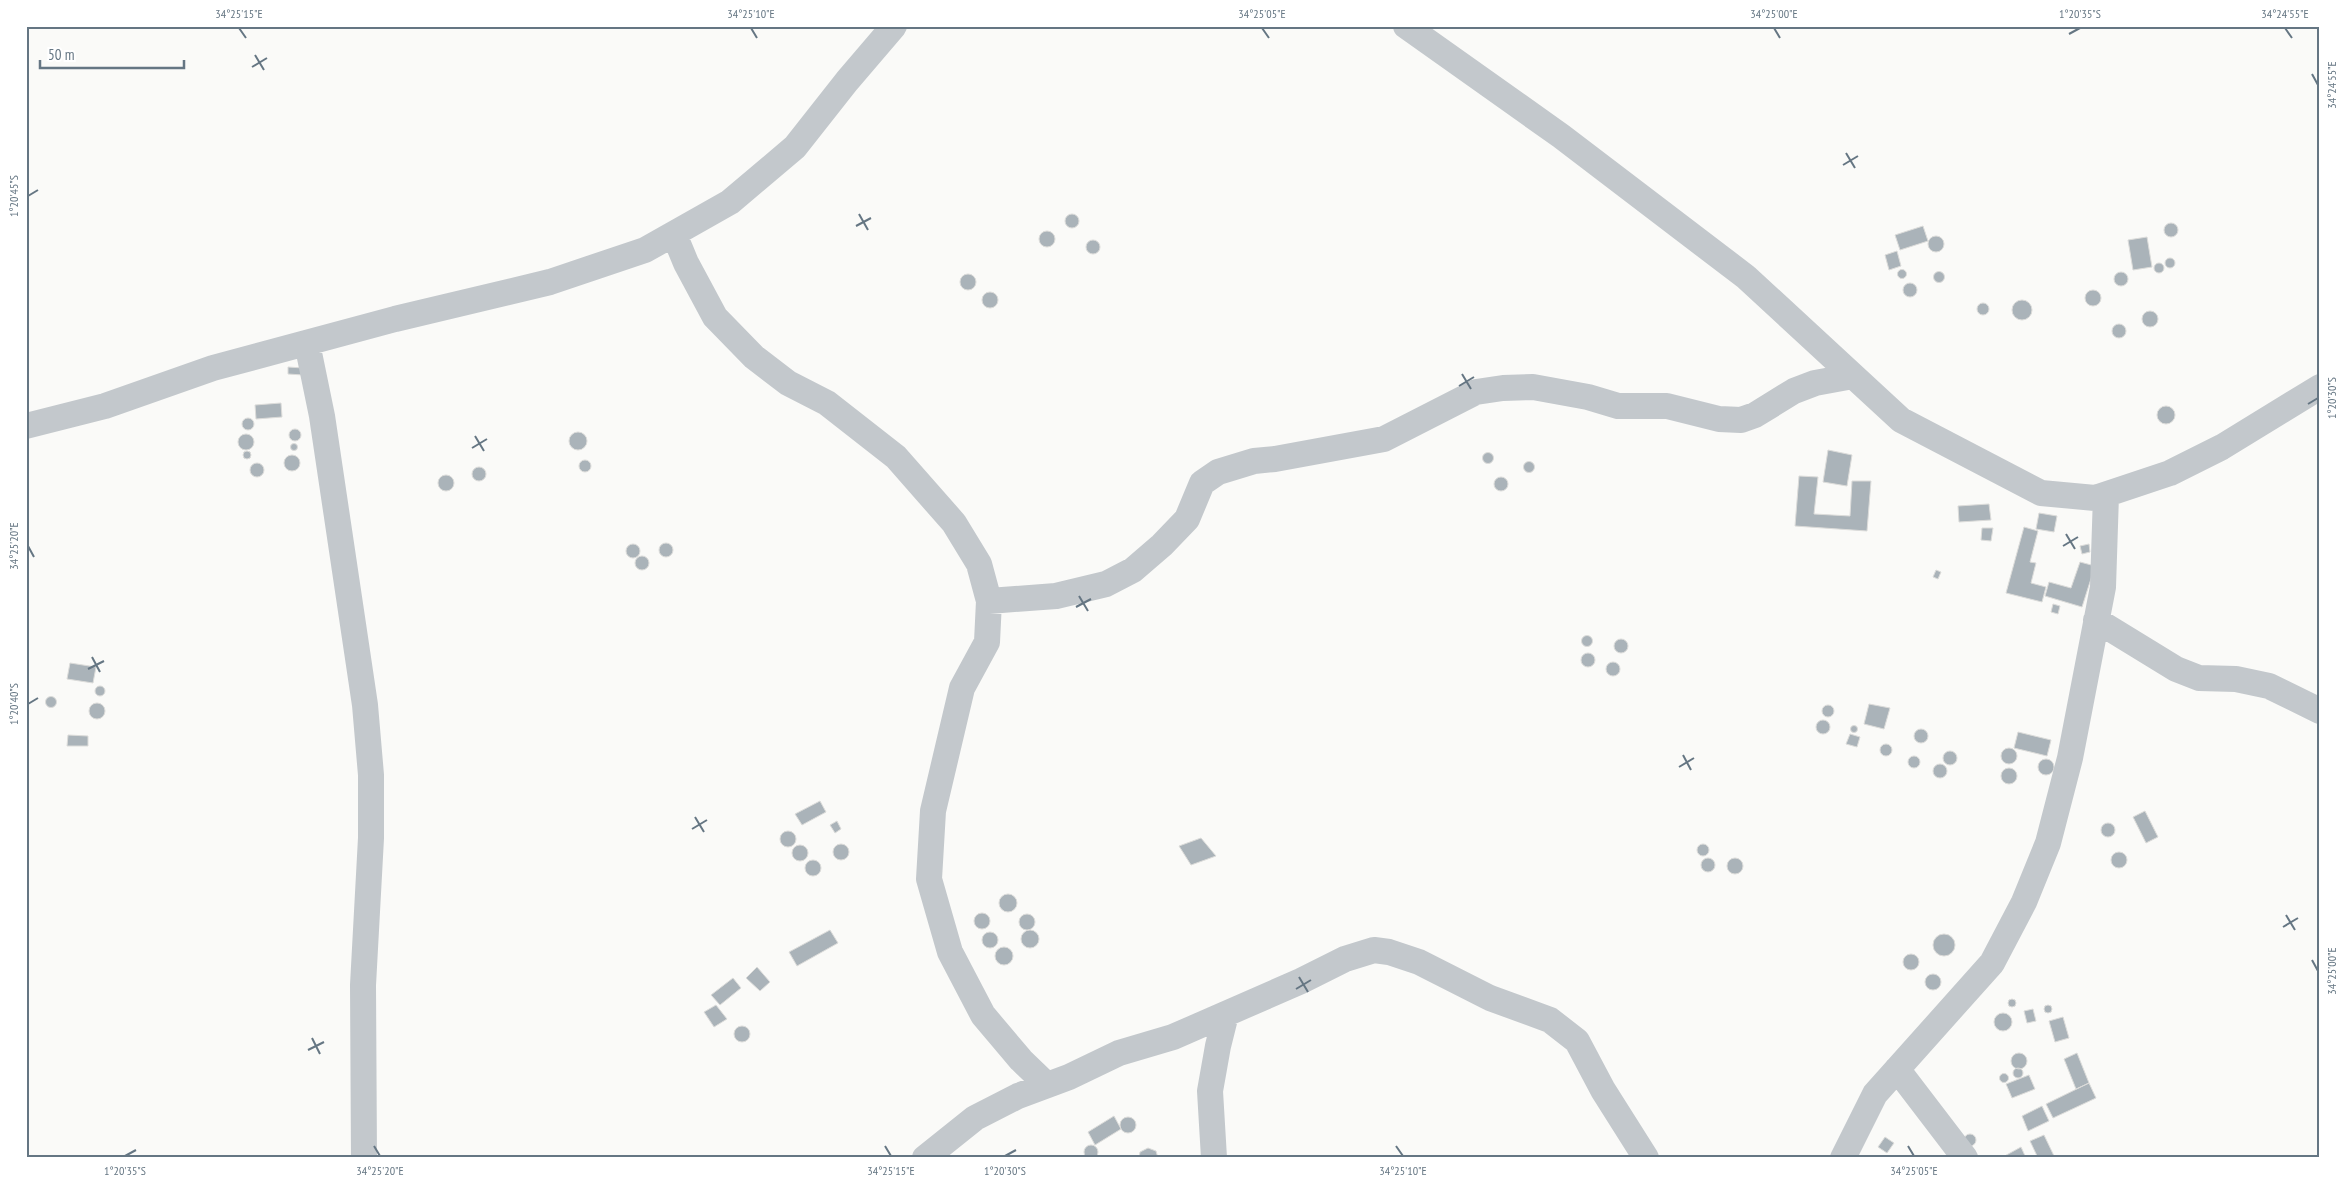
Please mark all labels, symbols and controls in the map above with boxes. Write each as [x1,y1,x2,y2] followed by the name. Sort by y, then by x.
[215,6,263,21] text: 34°25'15"E
[727,6,775,21] text: 34°25'10"E
[1238,6,1286,21] text: 34°25'05"E
[1750,6,1798,21] text: 34°25'00"E
[2059,6,2101,21] text: 1°20'35"S
[2261,6,2309,21] text: 34°24'55"E
[40,38,184,70] scale bar
[48,45,74,64] text: 50 m
[2324,61,2339,109] text: 34°24'55"E
[6,175,21,217] text: 1°20'45"S
[2324,377,2339,419] text: 1°20'30"S
[6,522,21,570] text: 34°25'20"E
[6,683,21,725] text: 1°20'40"S
[2324,947,2339,995] text: 34°25'00"E
[104,1163,146,1178] text: 1°20'35"S
[356,1163,404,1178] text: 34°25'20"E
[867,1163,915,1178] text: 34°25'15"E
[984,1163,1026,1178] text: 1°20'30"S
[1379,1163,1427,1178] text: 34°25'10"E
[1890,1163,1938,1178] text: 34°25'05"E

